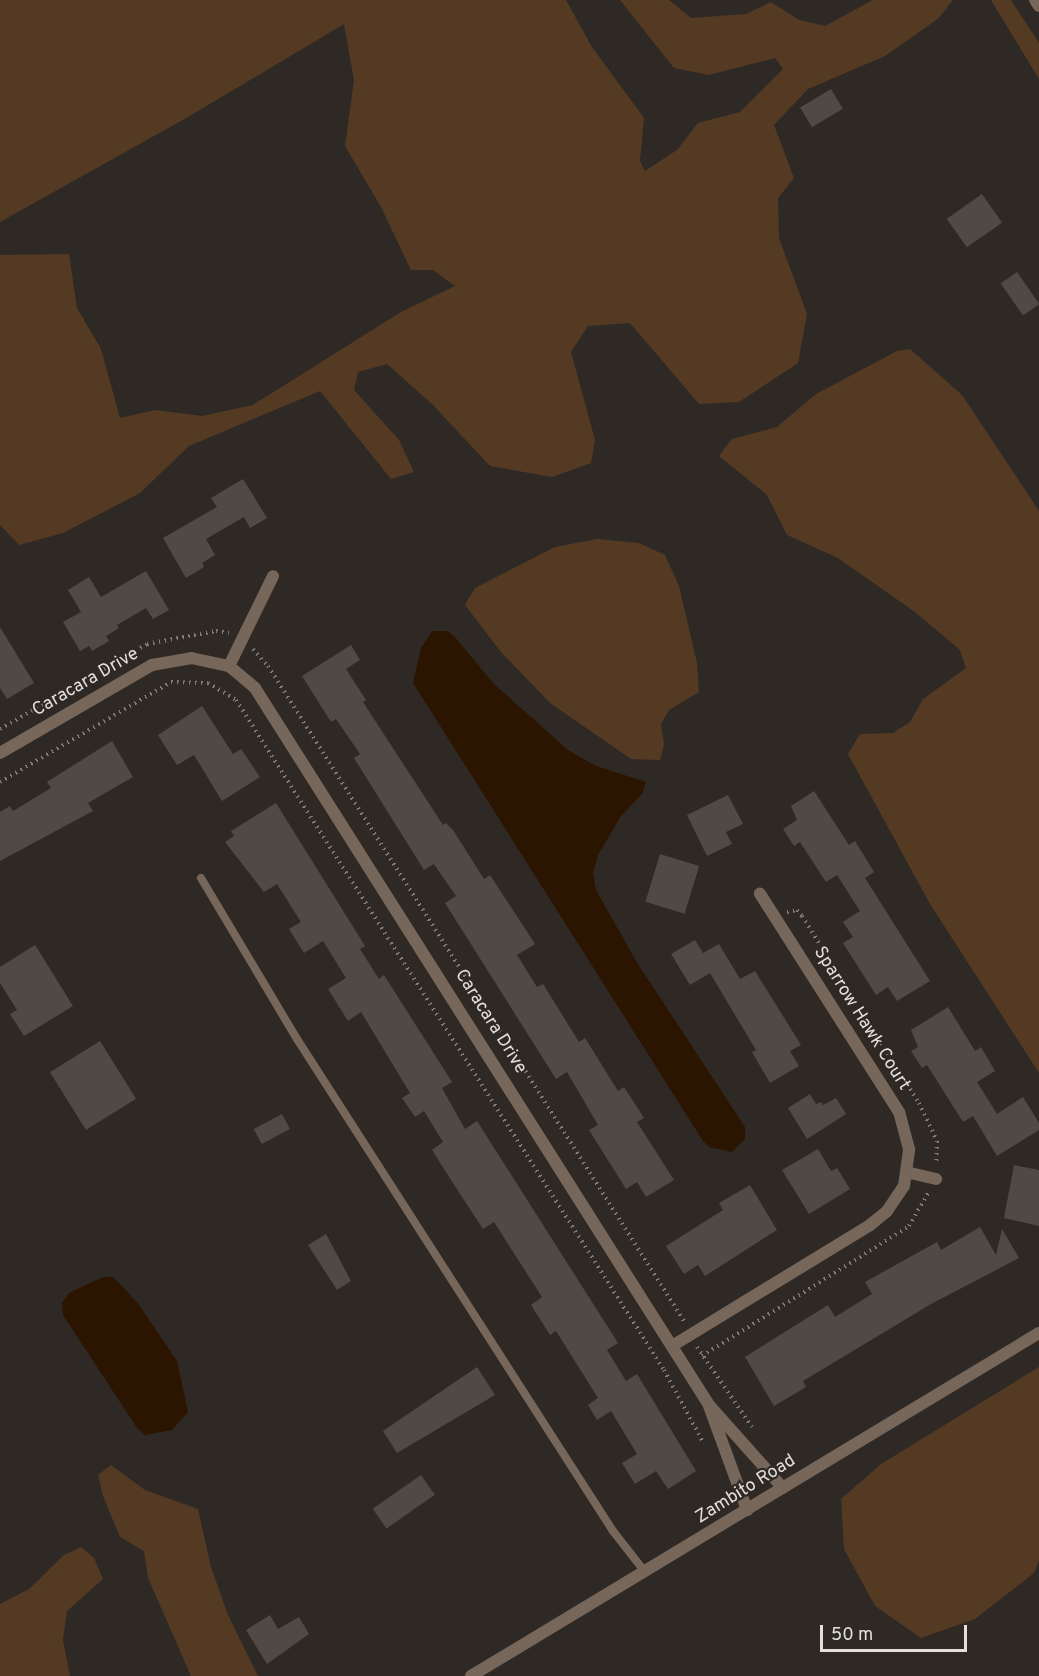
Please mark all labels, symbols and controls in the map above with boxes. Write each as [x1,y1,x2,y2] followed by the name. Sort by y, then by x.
[29,644,143,722] street label: Caracara Drive
[808,943,914,1095] street label: Sparrow Hawk Court
[449,966,531,1078] street label: Caracara Drive
[692,1451,800,1529] street label: Zambito Road
[823,1613,970,1651] scale bar
[831,1624,873,1647] text: 50 m

